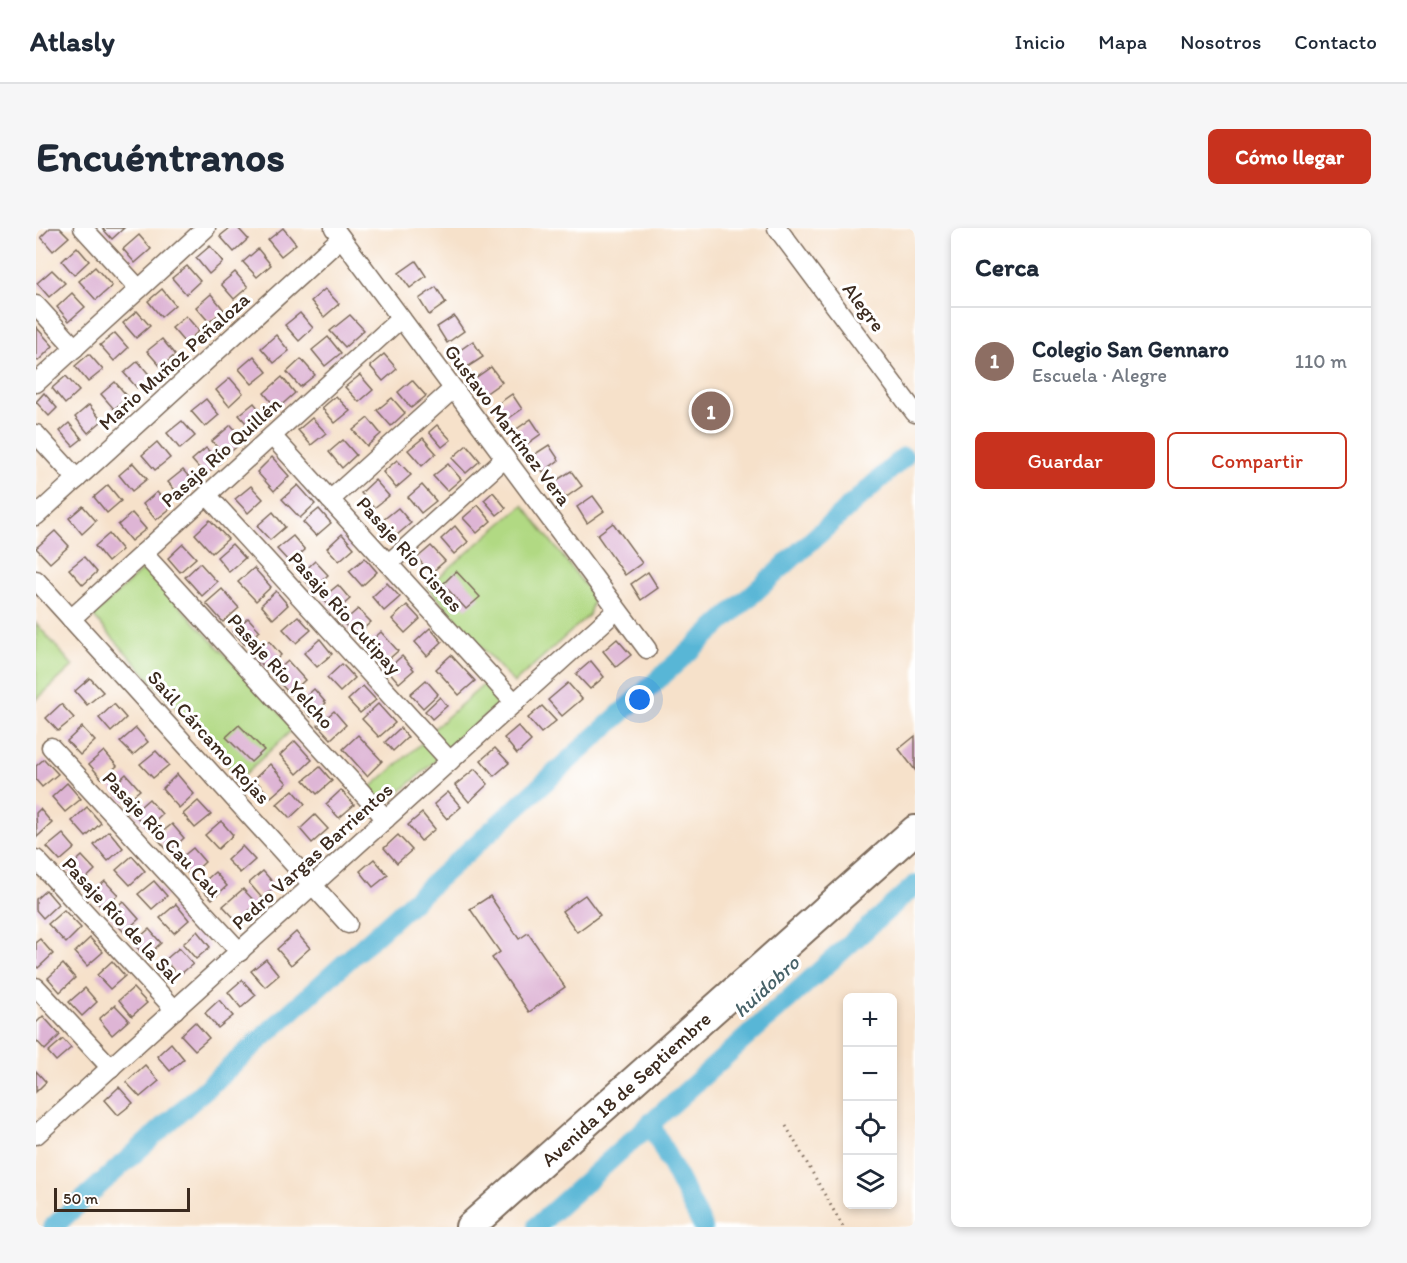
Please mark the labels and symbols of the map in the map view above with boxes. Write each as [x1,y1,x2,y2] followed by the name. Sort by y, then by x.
[838,278,890,336] street label: Alegre
[94,286,255,435] street label: Mario Muñoz Peñaloza
[440,340,577,511] street label: Gustavo Martínez Vera
[692,388,730,434] pin: 1
[156,392,286,512] street label: Pasaje Río Quillén
[352,491,468,617] street label: Pasaje Río Cisnes
[284,547,407,680] street label: Pasaje Río Cutipay
[223,608,339,734] street label: Pasaje Río Yelcho
[143,665,275,809] street label: Saúl Cárcamo Rojas
[625,685,654,714] your location
[97,766,227,902] street label: Pasaje Río Cau Cau
[227,777,397,935] street label: Pedro Vargas Barrientos
[57,852,187,988] street label: Pasaje Río de la Sal
[728,949,805,1022] water label: huidobro
[536,1006,716,1172] street label: Avenida 18 de Septiembre
[54,1185,190,1212] scale bar

